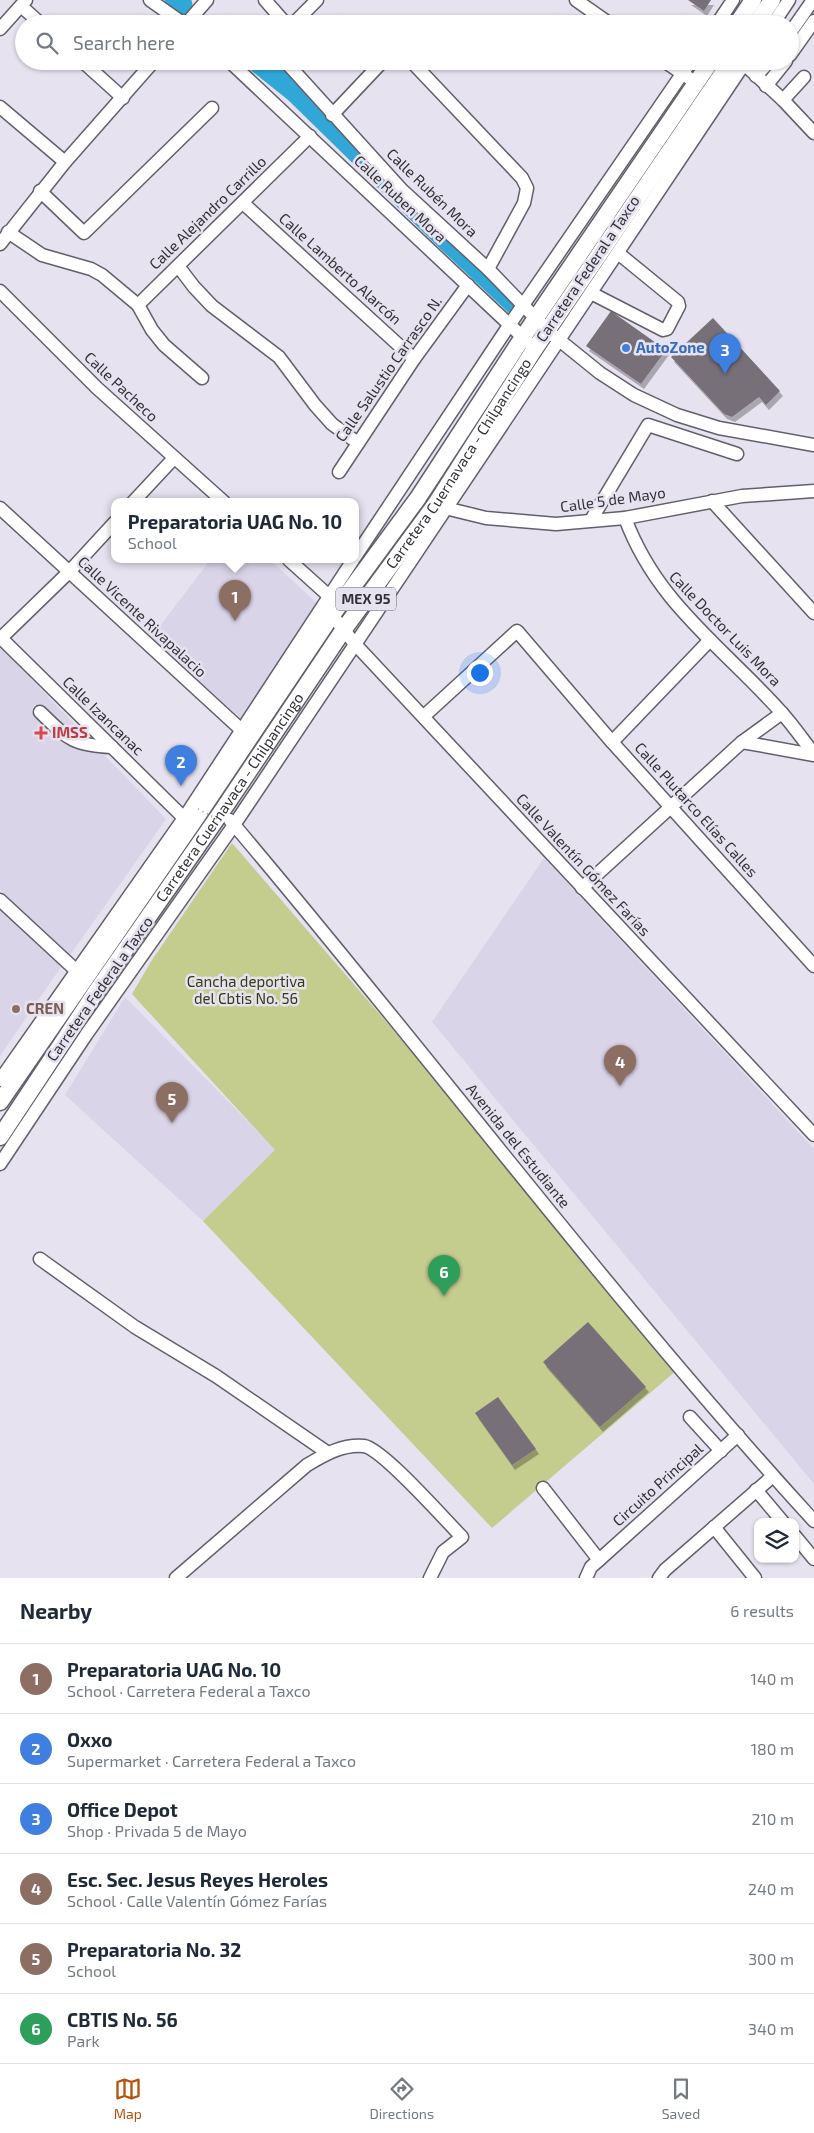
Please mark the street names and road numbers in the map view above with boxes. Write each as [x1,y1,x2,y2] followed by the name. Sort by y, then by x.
[383,144,482,240] street label: Calle Rubén Mora
[351,151,451,246] street label: Calle Ruben Mora
[145,152,270,273] street label: Calle Alejandro Carrillo
[531,192,643,345] street label: Carretera Federal a Taxco
[276,209,406,328] street label: Calle Lamberto Alarcón
[331,292,445,445] street label: Calle Salustio Carrasco N.
[81,348,162,425] street label: Calle Pacheco
[381,354,534,572] street label: Carretera Cuernavaca - Chilpancingo
[559,483,667,515] street label: Calle 5 de Mayo
[75,552,211,680] street label: Calle Vicente Rivapalacio
[666,567,785,690] street label: Calle Doctor Luis Mora
[336,588,396,610] road number: MEX 95
[60,672,148,758] street label: Calle Izancanac
[151,689,307,905] street label: Carretera Cuernavaca - Chilpancingo
[632,738,762,880] street label: Calle Plutarco Elías Calles
[513,789,654,939] street label: Calle Valentín Gómez Farías
[42,913,156,1064] street label: Carretera Federal a Taxco
[463,1079,575,1211] street label: Avenida del Estudiante
[609,1439,706,1529] street label: Circuito Principal

